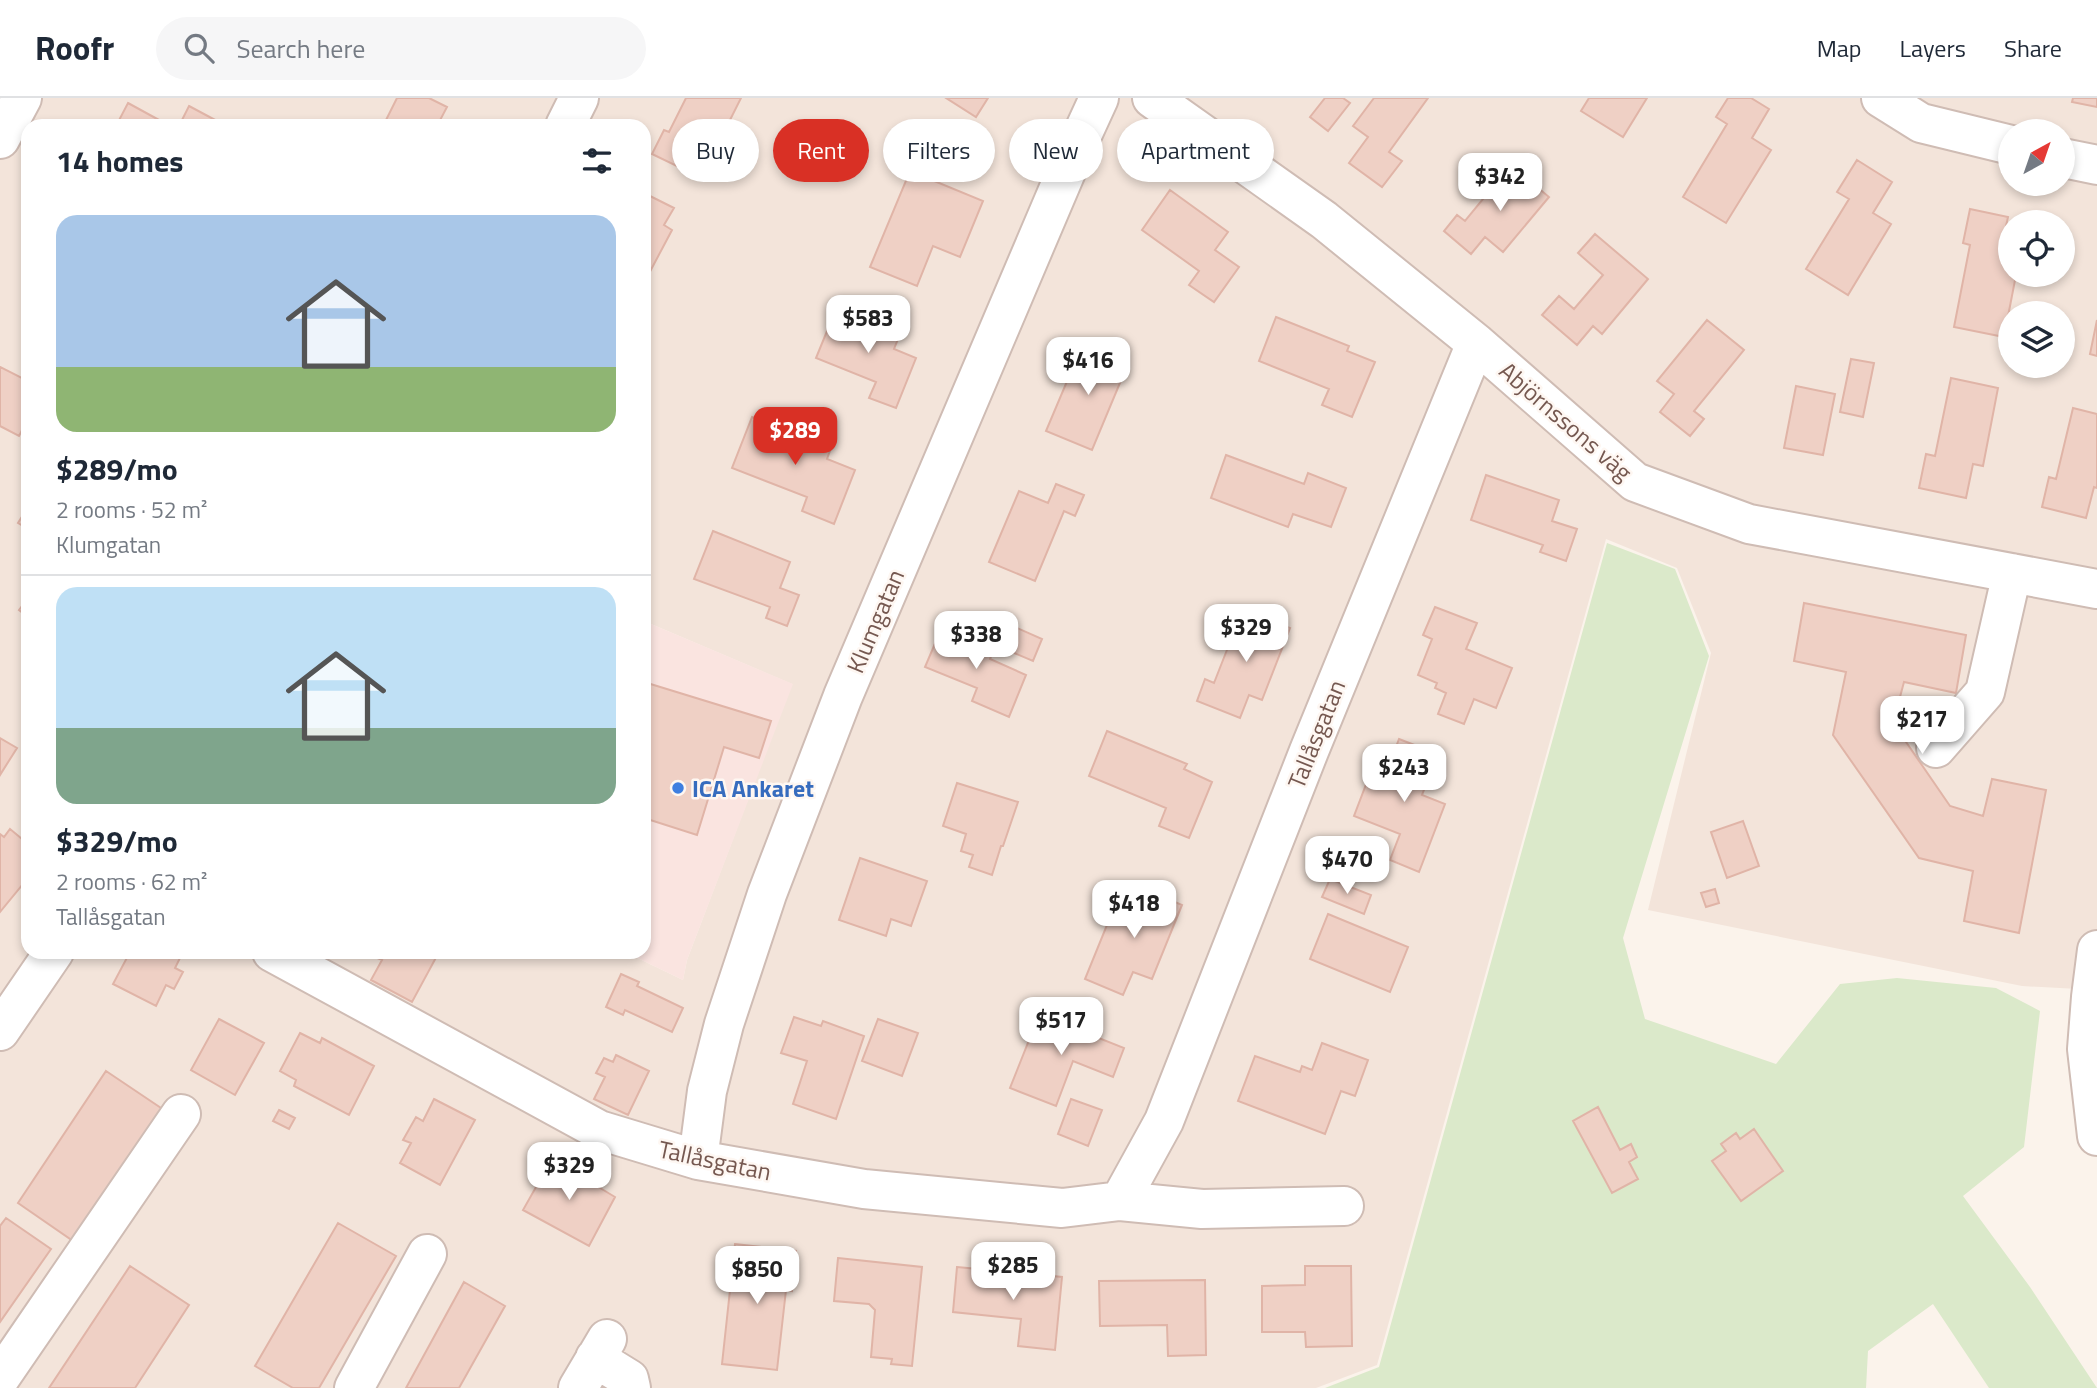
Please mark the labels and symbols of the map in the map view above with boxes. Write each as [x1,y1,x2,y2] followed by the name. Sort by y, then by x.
[1998,119,2076,196] north arrow
[1459,153,1541,213] pin: $342
[827,296,909,355] pin: $583
[1047,338,1129,397] pin: $416
[1492,353,1640,489] street label: Abjörnssons väg
[754,408,836,467] pin: $289
[837,563,913,679] street label: Klumgatan
[1205,604,1287,664] pin: $329
[935,612,1017,671] pin: $338
[1278,674,1354,794] street label: Tallåsgatan
[1881,696,1963,756] pin: $217
[1363,744,1445,804] pin: $243
[692,770,814,806] place label: ICA Ankaret
[670,780,686,796] marker: ICA Ankaret
[1306,836,1388,896] pin: $470
[1093,880,1175,940] pin: $418
[1020,998,1102,1057] pin: $517
[655,1131,775,1189] street label: Tallåsgatan
[528,1142,610,1202] pin: $329
[972,1242,1054,1302] pin: $285
[716,1246,798,1306] pin: $850

